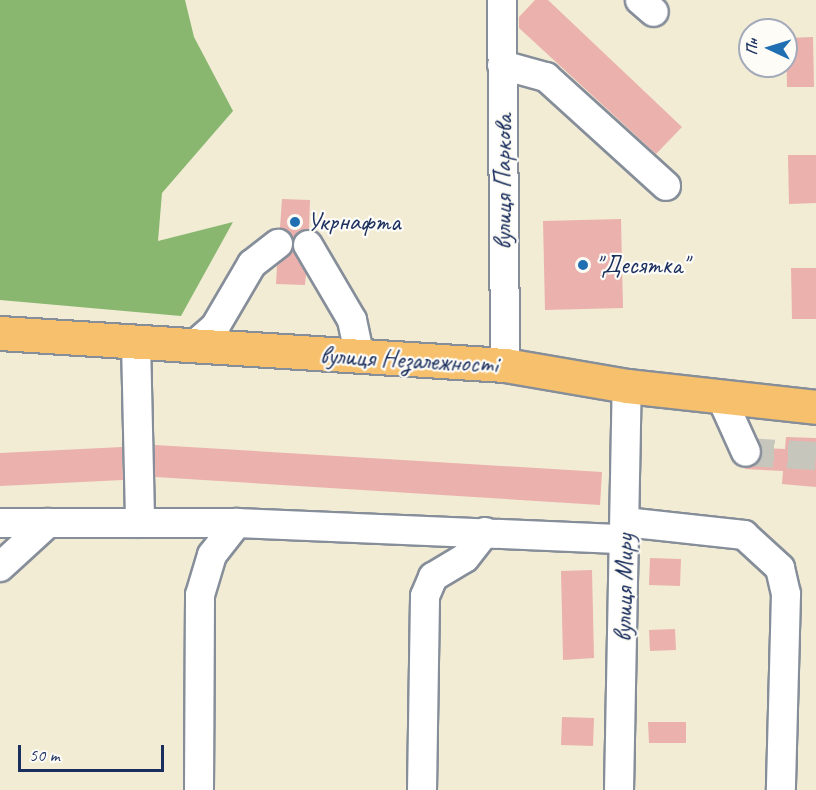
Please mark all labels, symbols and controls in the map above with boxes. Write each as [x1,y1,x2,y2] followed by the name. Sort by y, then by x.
[738,18,798,78] north arrow
[741,38,763,56] text: Пн
[487,114,519,250] street label: вулиця Паркова
[307,206,400,238] place label: Укрнафта
[288,215,302,229] marker: Укрнафта
[595,249,688,281] place label: "Десятка"
[576,258,590,272] marker: "Десятка"
[319,340,499,380] street label: вулиця Незалежності
[607,534,641,642] street label: вулиця Миру
[21,733,166,771] scale bar
[29,744,60,766] text: 50 m

